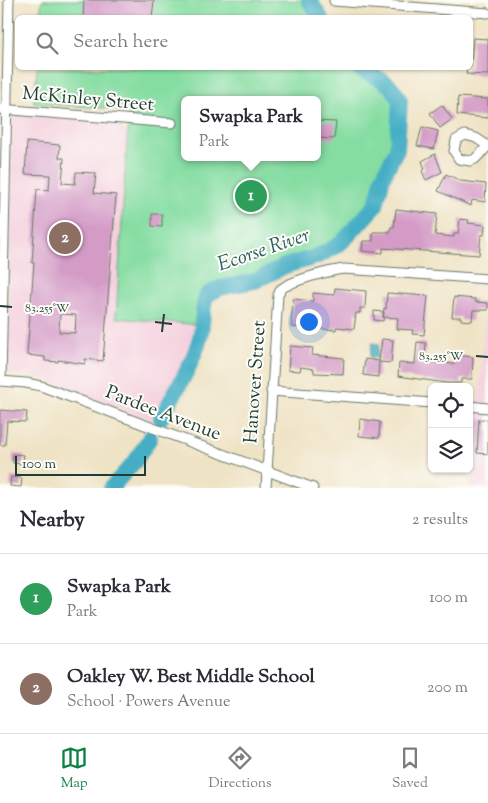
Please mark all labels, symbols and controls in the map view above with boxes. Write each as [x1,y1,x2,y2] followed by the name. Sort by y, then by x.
[15,15,473,70] search box
[33,29,61,57] icon: search
[73,29,168,56] text: Search here
[21,81,156,119] street label: McKinley Street
[181,96,321,161] popup
[199,104,303,131] text: Swapka Park
[199,131,230,154] text: Park
[235,177,267,215] pin: 1
[49,219,81,257] pin: 2
[214,222,314,280] water label: Ecorse River
[25,300,70,318] text: 83.255°W
[296,309,322,335] your location
[238,319,274,444] street label: Hanover Street
[419,348,464,366] text: 83.255°W
[101,380,225,448] street label: Pardee Avenue
[428,383,473,473] map controls
[428,383,473,428] button: locate
[428,428,473,473] button: layers
[15,453,146,476] scale bar
[22,455,56,475] text: 100 m
[20,506,85,536] text: Nearby
[412,509,468,532] text: 2 results
[67,574,171,601] text: Swapka Park
[33,587,39,610] text: 1
[429,587,468,610] text: 100 m
[67,601,98,624] text: Park
[67,664,315,691] text: Oakley W. Best Middle School
[32,677,40,700] text: 2
[427,677,468,700] text: 200 m
[67,691,230,714] text: School · Powers Avenue
[60,744,88,794] tab: Map
[208,744,272,794] tab: Directions
[392,744,428,794] tab: Saved

